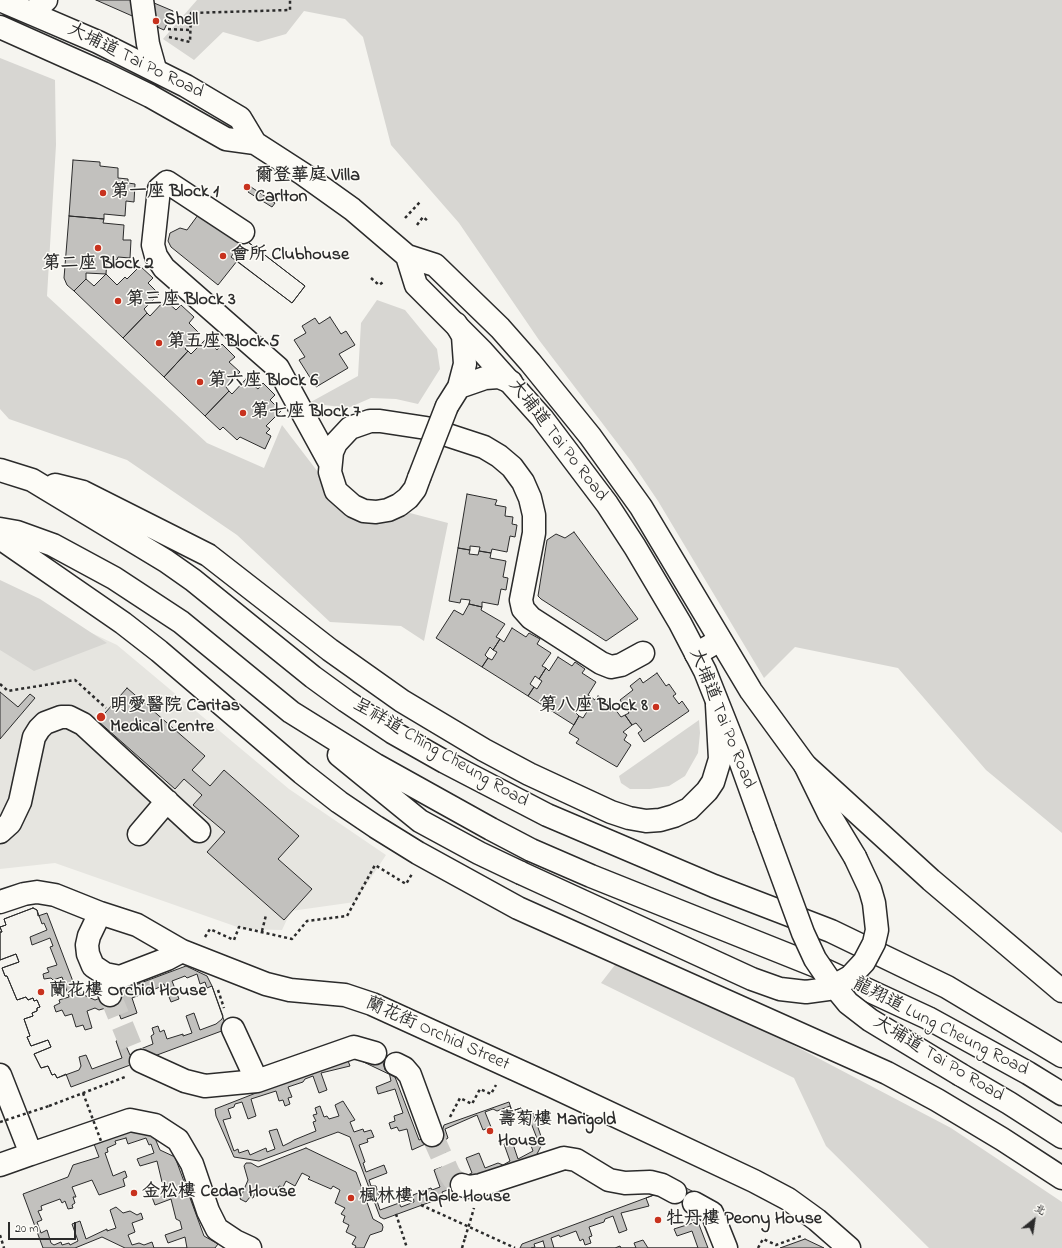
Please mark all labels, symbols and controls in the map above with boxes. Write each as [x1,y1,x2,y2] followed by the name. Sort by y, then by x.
[164,10,198,32] place label: Shell
[151,16,161,26] marker: Shell
[63,20,207,104] street label: 大埔道 Tai Po Road
[255,166,360,208] place label: 爾登華庭 Villa Carlton
[111,182,219,204] place label: 第一座 Block 1
[242,182,252,192] marker: 爾登華庭 Villa Carlton
[98,188,108,198] marker: 第一座 Block 1
[93,243,103,253] marker: 第二座 Block 2
[231,245,349,267] place label: 會所 Clubhouse
[218,251,228,261] marker: 會所 Clubhouse
[42,254,154,276] place label: 第二座 Block 2
[126,290,236,312] place label: 第三座 Block 3
[113,296,123,306] marker: 第三座 Block 3
[167,332,280,354] place label: 第五座 Block 5
[154,338,164,348] marker: 第五座 Block 5
[208,371,318,393] place label: 第六座 Block 6
[503,376,611,506] street label: 大埔道 Tai Po Road
[195,377,205,387] marker: 第六座 Block 6
[251,402,361,424] place label: 第七座 Block 7
[238,408,248,418] marker: 第七座 Block 7
[683,646,759,792] street label: 大埔道 Tai Po Road
[348,695,532,813] street label: 呈祥道 Ching Cheung Road
[110,696,240,738] place label: 明愛醫院 Caritas Medical Centre
[539,696,648,718] place label: 第八座 Block 8
[651,702,661,712] marker: 第八座 Block 8
[95,711,107,723] marker: 明愛醫院 Caritas Medical Centre
[849,974,1031,1082] street label: 龍翔道 Lung Cheung Road
[49,981,207,1003] place label: 蘭花樓 Orchid House
[36,987,46,997] marker: 蘭花樓 Orchid House
[362,993,512,1077] street label: 蘭花街 Orchid Street
[869,1012,1007,1108] street label: 大埔道 Tai Po Road
[498,1110,616,1152] place label: 壽菊樓 Marigold House
[485,1126,495,1136] marker: 壽菊樓 Marigold House
[142,1182,296,1204] place label: 金松樓 Cedar House
[359,1187,510,1209] place label: 楓林樓 Maple House
[129,1188,139,1198] marker: 金松樓 Cedar House
[346,1193,356,1203] marker: 楓林樓 Maple House
[1014,1200,1054,1240] north arrow
[1031,1200,1049,1219] text: 北
[666,1209,822,1231] place label: 牡丹樓 Peony House
[10,1214,78,1240] scale bar
[653,1215,663,1225] marker: 牡丹樓 Peony House
[15,1220,38,1238] text: 20 m

